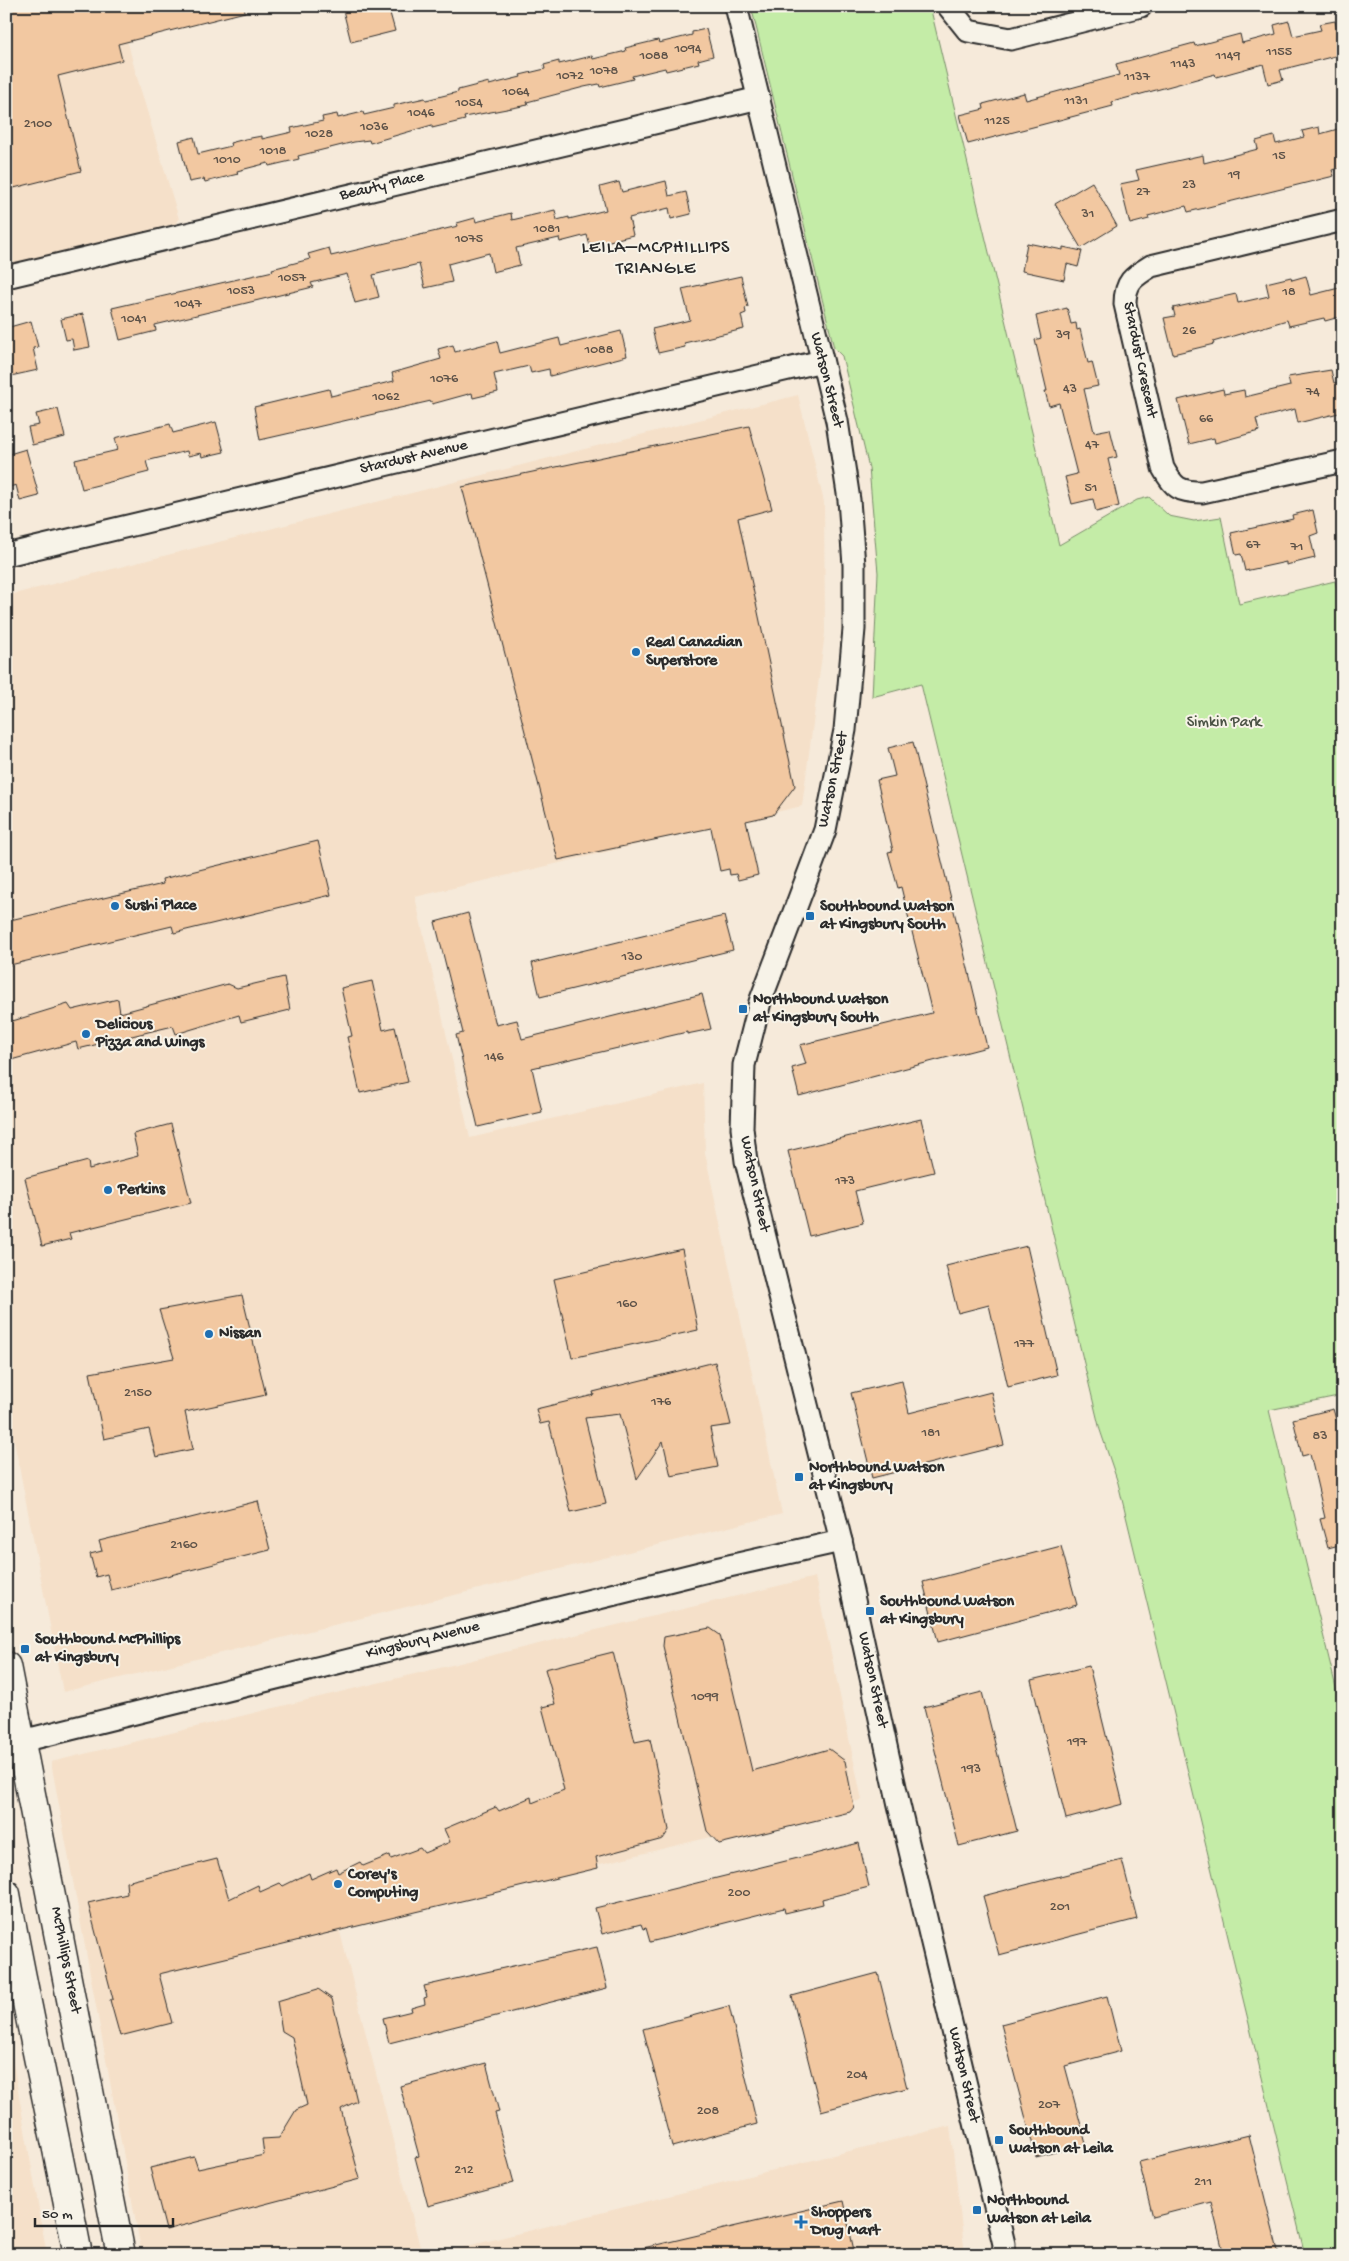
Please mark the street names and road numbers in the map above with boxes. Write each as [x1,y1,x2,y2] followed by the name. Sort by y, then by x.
[337,168,427,206] street label: Beauty Place
[1117,300,1161,421] street label: Stardust Crescent
[805,331,847,431] street label: Watson Street
[358,436,470,480] street label: Stardust Avenue
[815,729,854,830] street label: Watson Street
[735,1134,774,1235] street label: Watson Street
[364,1618,482,1664] street label: Kingsbury Avenue
[853,1630,892,1731] street label: Watson Street
[45,1905,85,2016] street label: McPhillips Street
[943,2025,984,2126] street label: Watson Street

